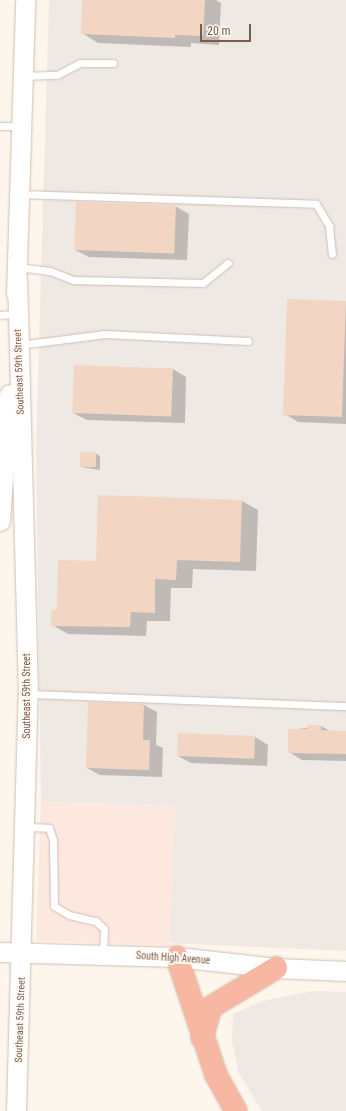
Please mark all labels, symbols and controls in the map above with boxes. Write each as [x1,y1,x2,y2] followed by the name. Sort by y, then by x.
[202,16,253,42] scale bar
[207,24,231,38] text: 20 m
[12,329,26,415] street label: Southeast 59th Street
[21,653,33,739] street label: Southeast 59th Street
[135,949,211,967] street label: South High Avenue
[13,977,27,1063] street label: Southeast 59th Street

